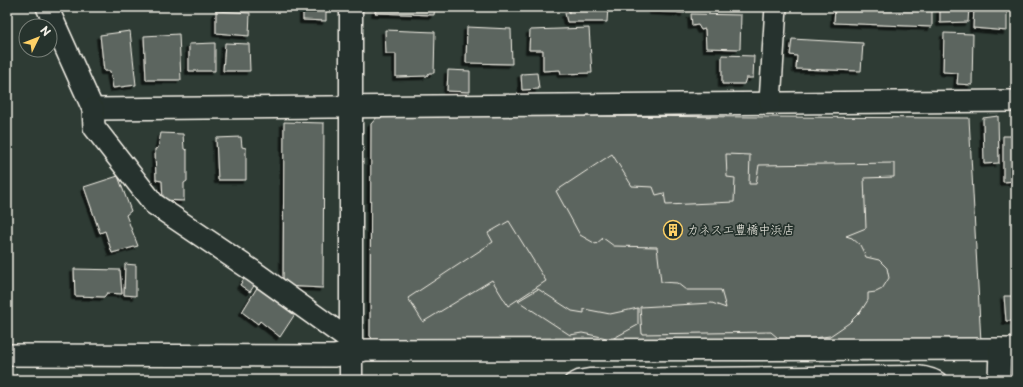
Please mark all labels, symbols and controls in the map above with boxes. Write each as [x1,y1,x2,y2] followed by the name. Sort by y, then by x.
[18,18,58,58] north arrow
[36,22,55,40] text: N
[662,219,684,241] building icon: カネスエ豊橋中浜店
[687,220,795,238] place label: カネスエ豊橋中浜店

